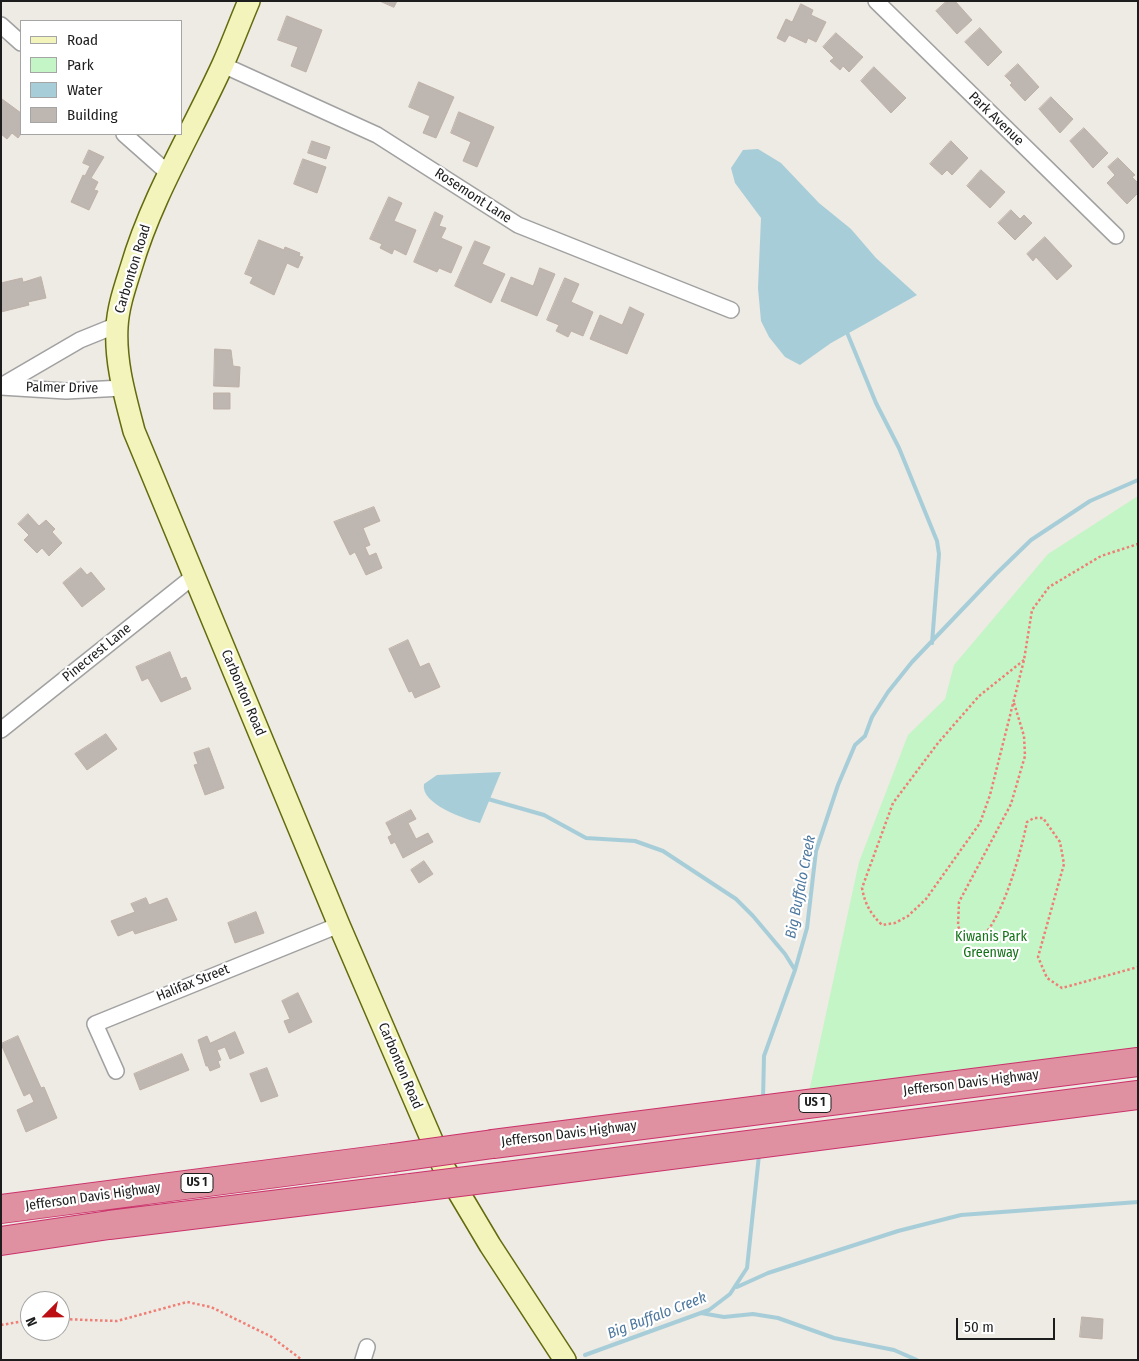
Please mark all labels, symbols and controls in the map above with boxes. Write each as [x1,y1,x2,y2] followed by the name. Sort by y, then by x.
[20,20,182,135] legend
[67,31,98,49] text: Road
[67,56,94,74] text: Park
[67,81,102,99] text: Water
[965,89,1027,149] street label: Park Avenue
[67,106,118,124] text: Building
[431,165,515,227] street label: Rosemont Lane
[111,222,155,316] street label: Carbonton Road
[26,379,98,397] street label: Palmer Drive
[59,620,135,686] street label: Pinecrest Lane
[217,647,269,739] street label: Carbonton Road
[782,834,820,940] water label: Big Buffalo Creek
[955,929,1027,962] park label: Kiwanis Park Greenway
[154,961,232,1005] street label: Halifax Street
[374,1020,426,1112] street label: Carbonton Road
[902,1066,1040,1100] street label: Jefferson Davis Highway
[799,1094,831,1112] road number: US 1
[500,1117,638,1151] street label: Jefferson Davis Highway
[181,1174,213,1192] road number: US 1
[24,1179,162,1215] street label: Jefferson Davis Highway
[605,1289,709,1343] water label: Big Buffalo Creek
[20,1291,70,1341] north arrow
[959,1308,1058,1340] scale bar
[22,1314,41,1329] text: N
[964,1318,994,1336] text: 50 m

